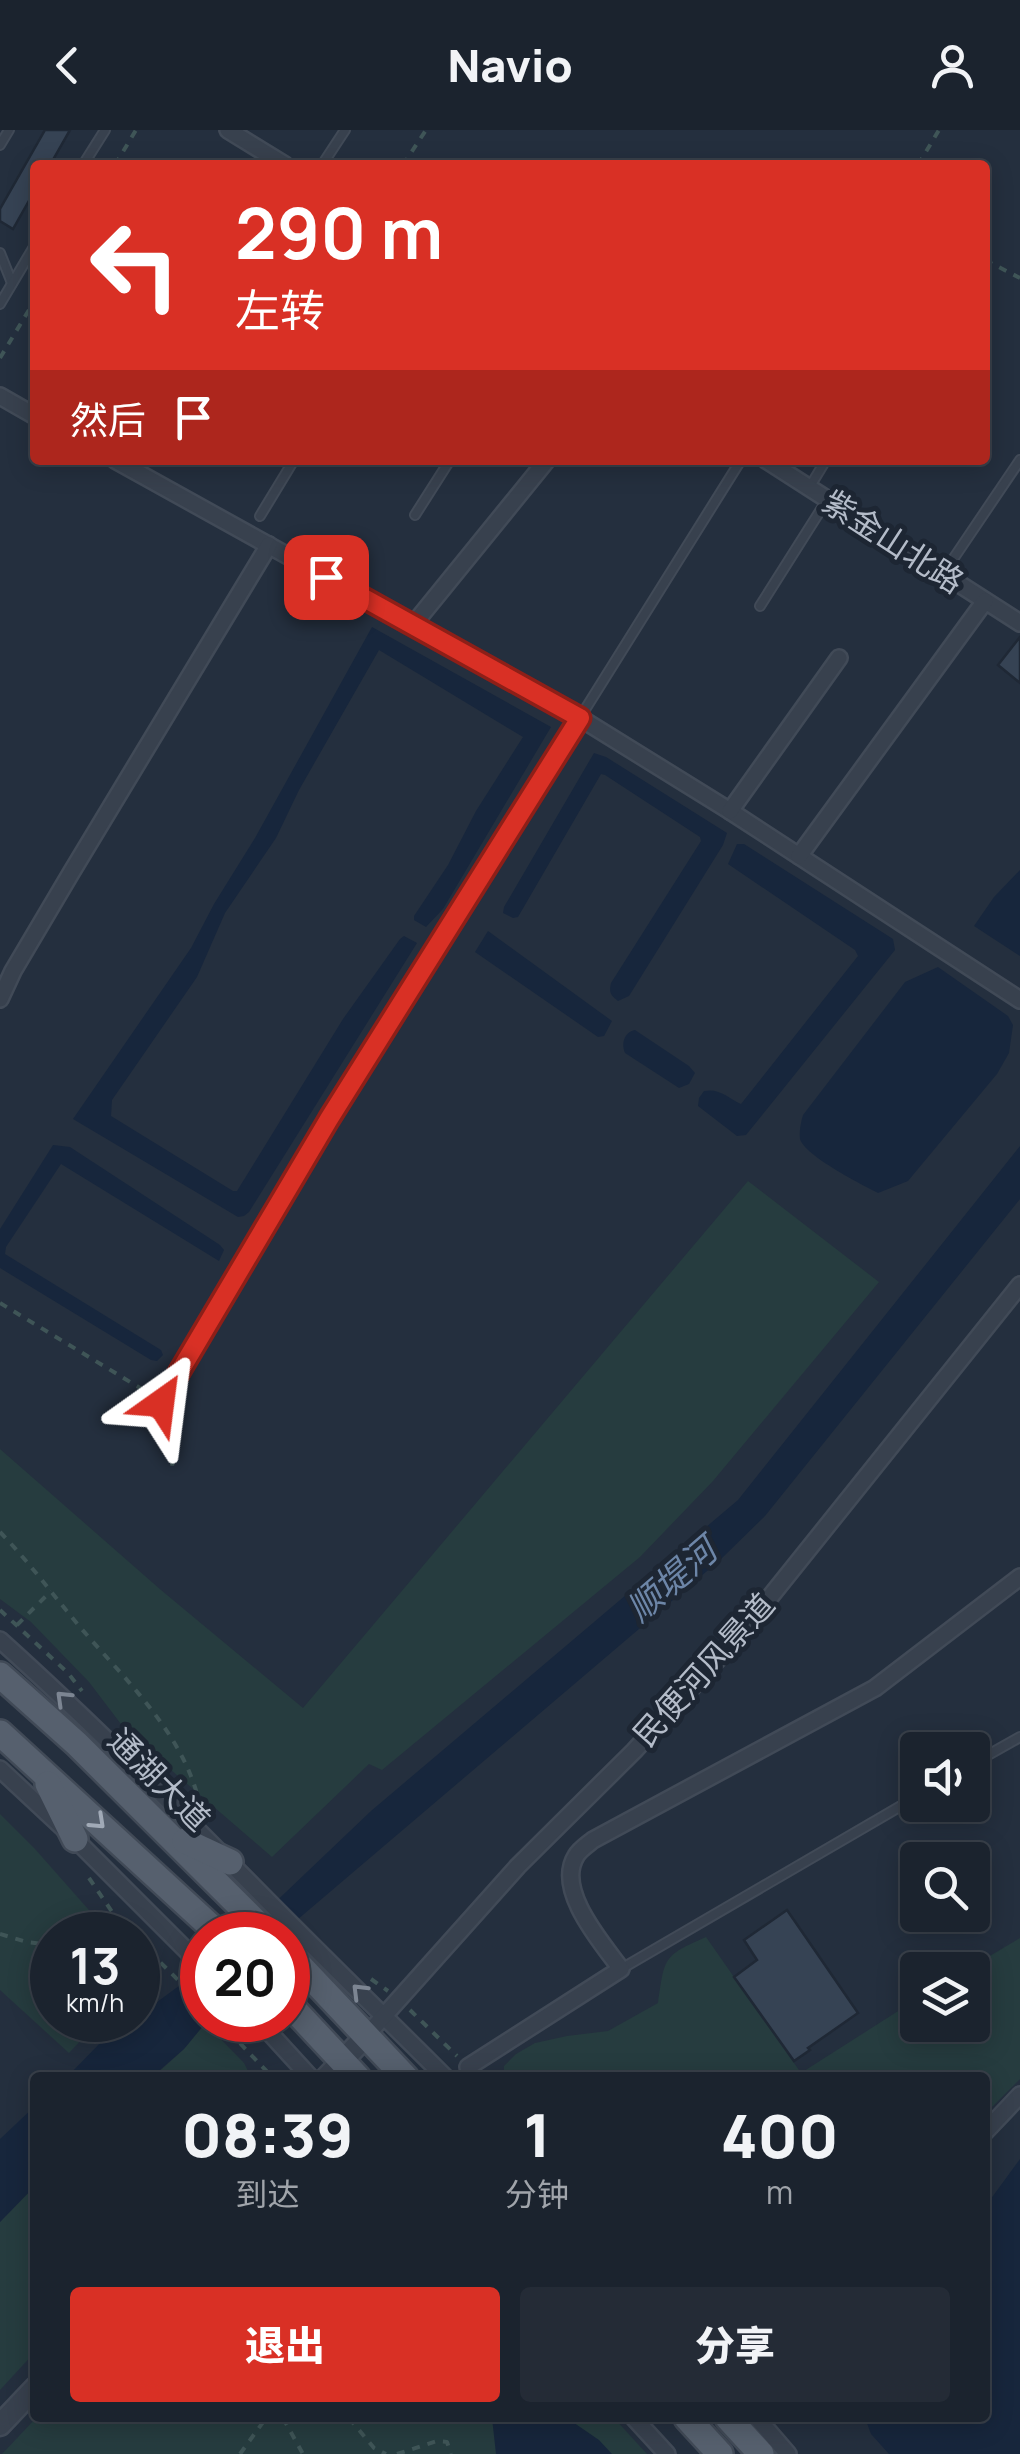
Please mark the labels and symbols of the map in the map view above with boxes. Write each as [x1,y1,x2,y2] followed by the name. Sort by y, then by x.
[814,479,973,603] street label: 紫金山北路
[284,535,369,620] pin
[109,1351,213,1455] position arrow
[616,1523,731,1632] water label: 顺堤河
[623,1583,784,1755] street label: 民便河风景道
[57,1692,75,1710] one-way arrow
[99,1718,221,1840] street label: 通湖大道
[86,1810,105,1828] one-way arrow
[180,1912,310,2042] speed limit sign: 20
[352,1985,370,2003] one-way arrow

